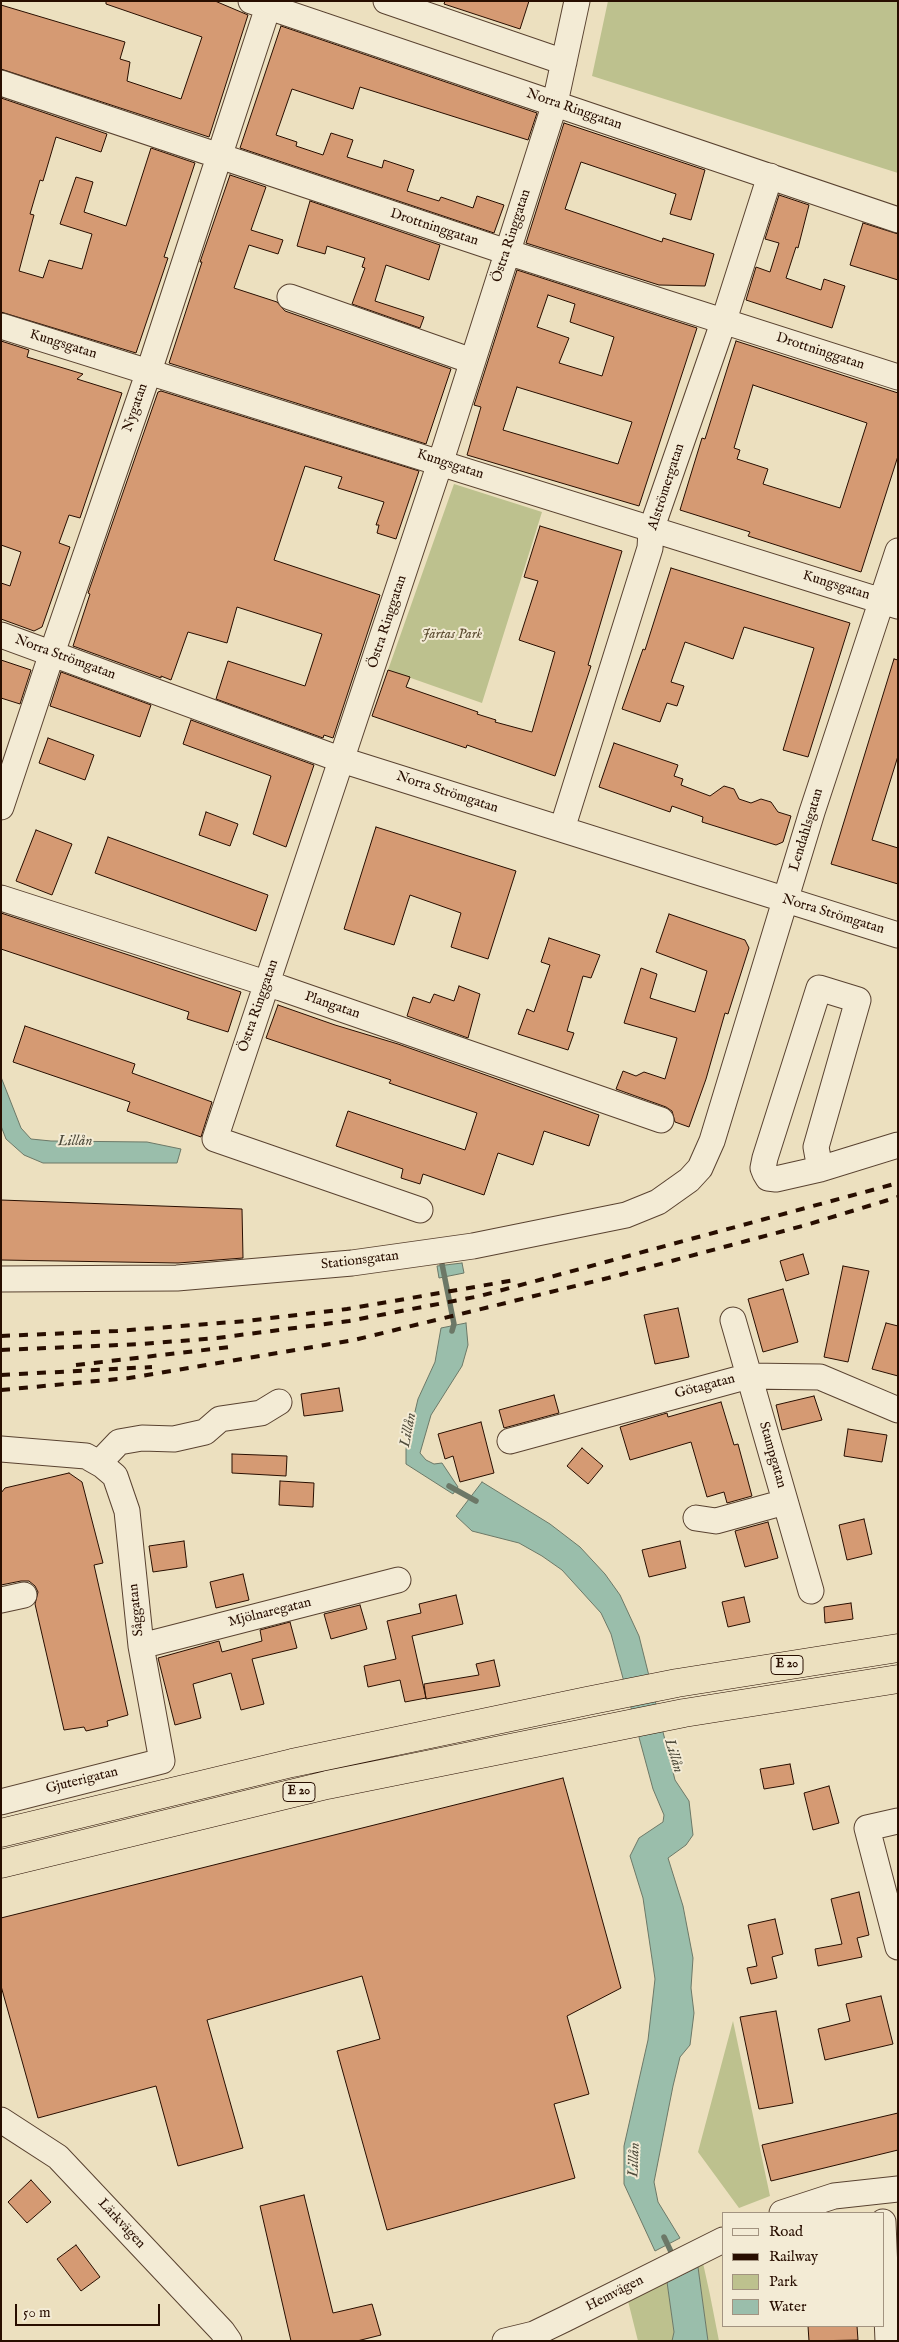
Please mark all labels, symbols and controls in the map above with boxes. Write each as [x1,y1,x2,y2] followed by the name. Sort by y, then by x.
[524,86,624,134] street label: Norra Ringgatan
[489,187,535,285] street label: Östra Ringgatan
[388,206,480,250] street label: Drottninggatan
[27,327,99,363] street label: Kungsgatan
[774,330,866,374] street label: Drottninggatan
[120,381,152,435] street label: Nygatan
[645,442,689,532] street label: Alströmergatan
[414,446,486,484] street label: Kungsgatan
[800,568,872,604] street label: Kungsgatan
[365,573,411,671] street label: Östra Ringgatan
[422,627,482,643] park label: Järtas Park
[12,632,118,684] street label: Norra Strömgatan
[394,769,500,817] street label: Norra Strömgatan
[786,787,828,873] street label: Lendahlsgatan
[780,891,886,939] street label: Norra Strömgatan
[235,957,283,1055] street label: Östra Ringgatan
[302,989,362,1023] street label: Plangatan
[57,1133,93,1151] water label: Lillån
[320,1248,400,1274] street label: Stationsgatan
[673,1371,737,1403] street label: Götagatan
[397,1411,421,1449] water label: Lillån
[754,1420,790,1490] street label: Stampgatan
[126,1583,148,1637] street label: Såggatan
[227,1595,313,1631] street label: Mjölnaregatan
[771,1656,803,1674] road number: E 20
[659,1737,687,1775] water label: Lillån
[44,1764,120,1798] street label: Gjuterigatan
[283,1782,315,1801] road number: E 20
[625,2142,645,2178] water label: Lillån
[94,2196,148,2252] street label: Lärkvägen
[722,2212,884,2327] legend
[769,2222,803,2241] text: Road
[769,2247,818,2266] text: Railway
[583,2272,647,2316] street label: Hemvägen
[769,2272,798,2291] text: Park
[18,2294,162,2326] scale bar
[769,2297,806,2316] text: Water
[23,2303,51,2322] text: 50 m

